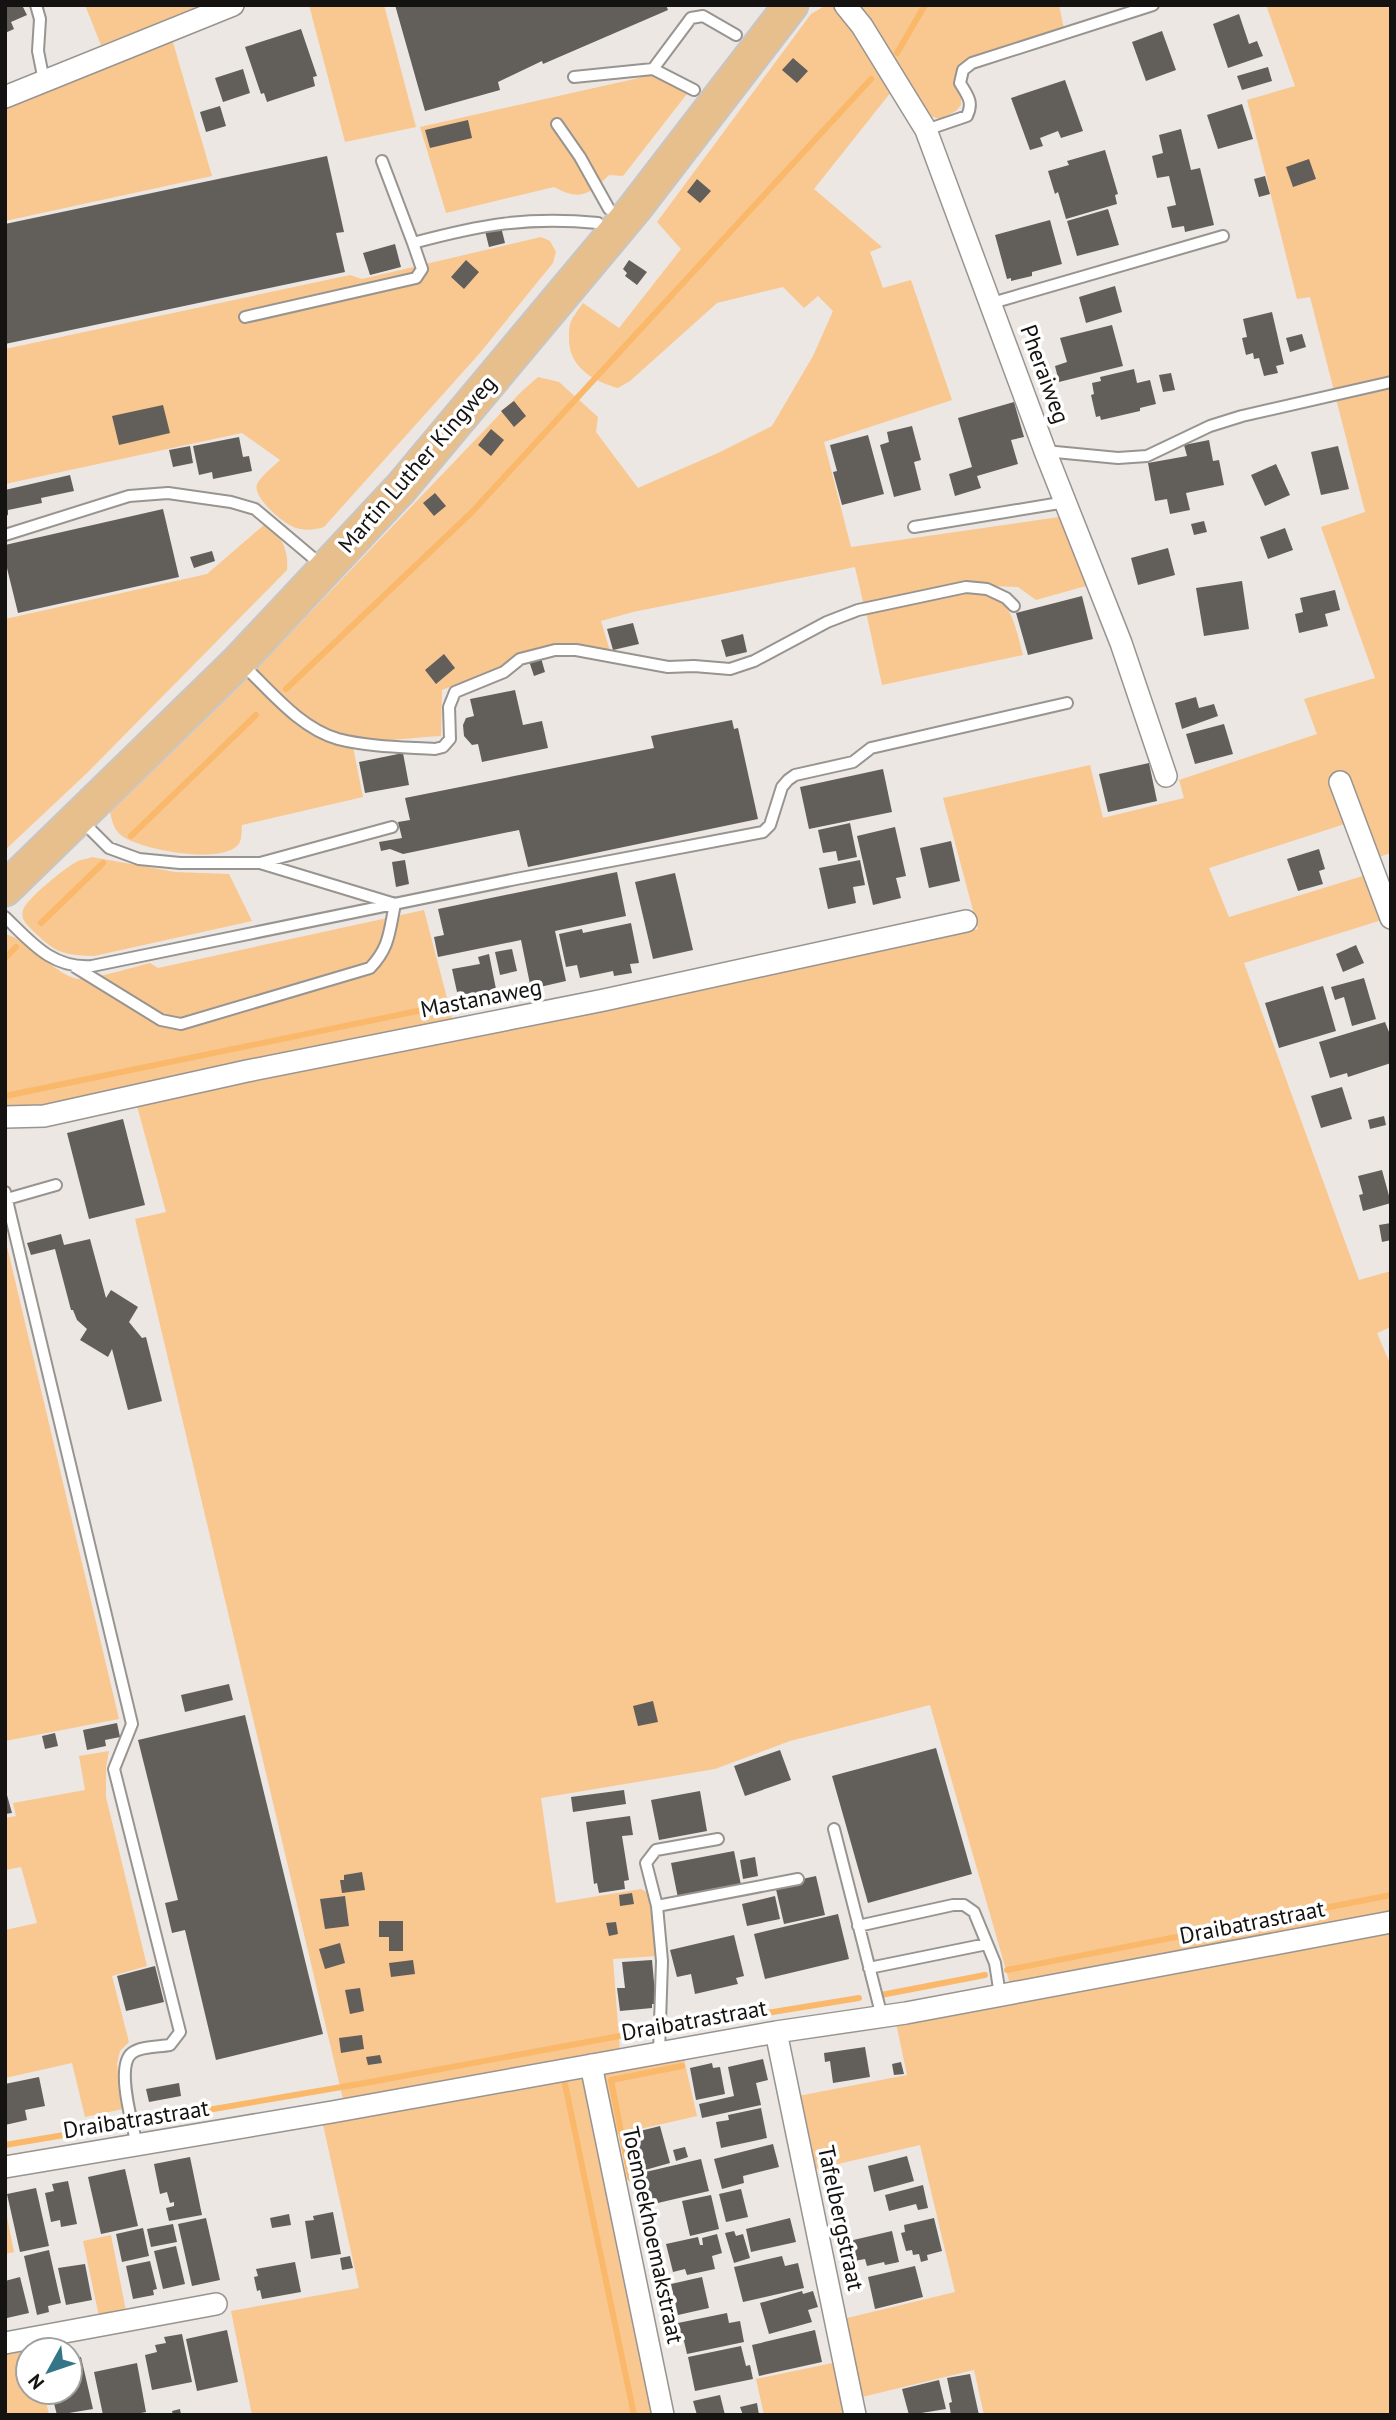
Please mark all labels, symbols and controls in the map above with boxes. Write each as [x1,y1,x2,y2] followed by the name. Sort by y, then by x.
[1014,320,1077,427] street label: Pheraiweg
[331,369,502,559] street label: Martin Luther Kingweg
[418,972,544,1023] street label: Mastanaweg
[1177,1893,1327,1950] street label: Draibatrastraat
[619,1992,769,2047] street label: Draibatrastraat
[61,2093,211,2144] street label: Draibatrastraat
[616,2124,691,2346] street label: Toemoekhoemakstraat
[812,2143,871,2293] street label: Tafelbergstraat
[14,2336,84,2406] north arrow
[23,2369,49,2394] text: N

